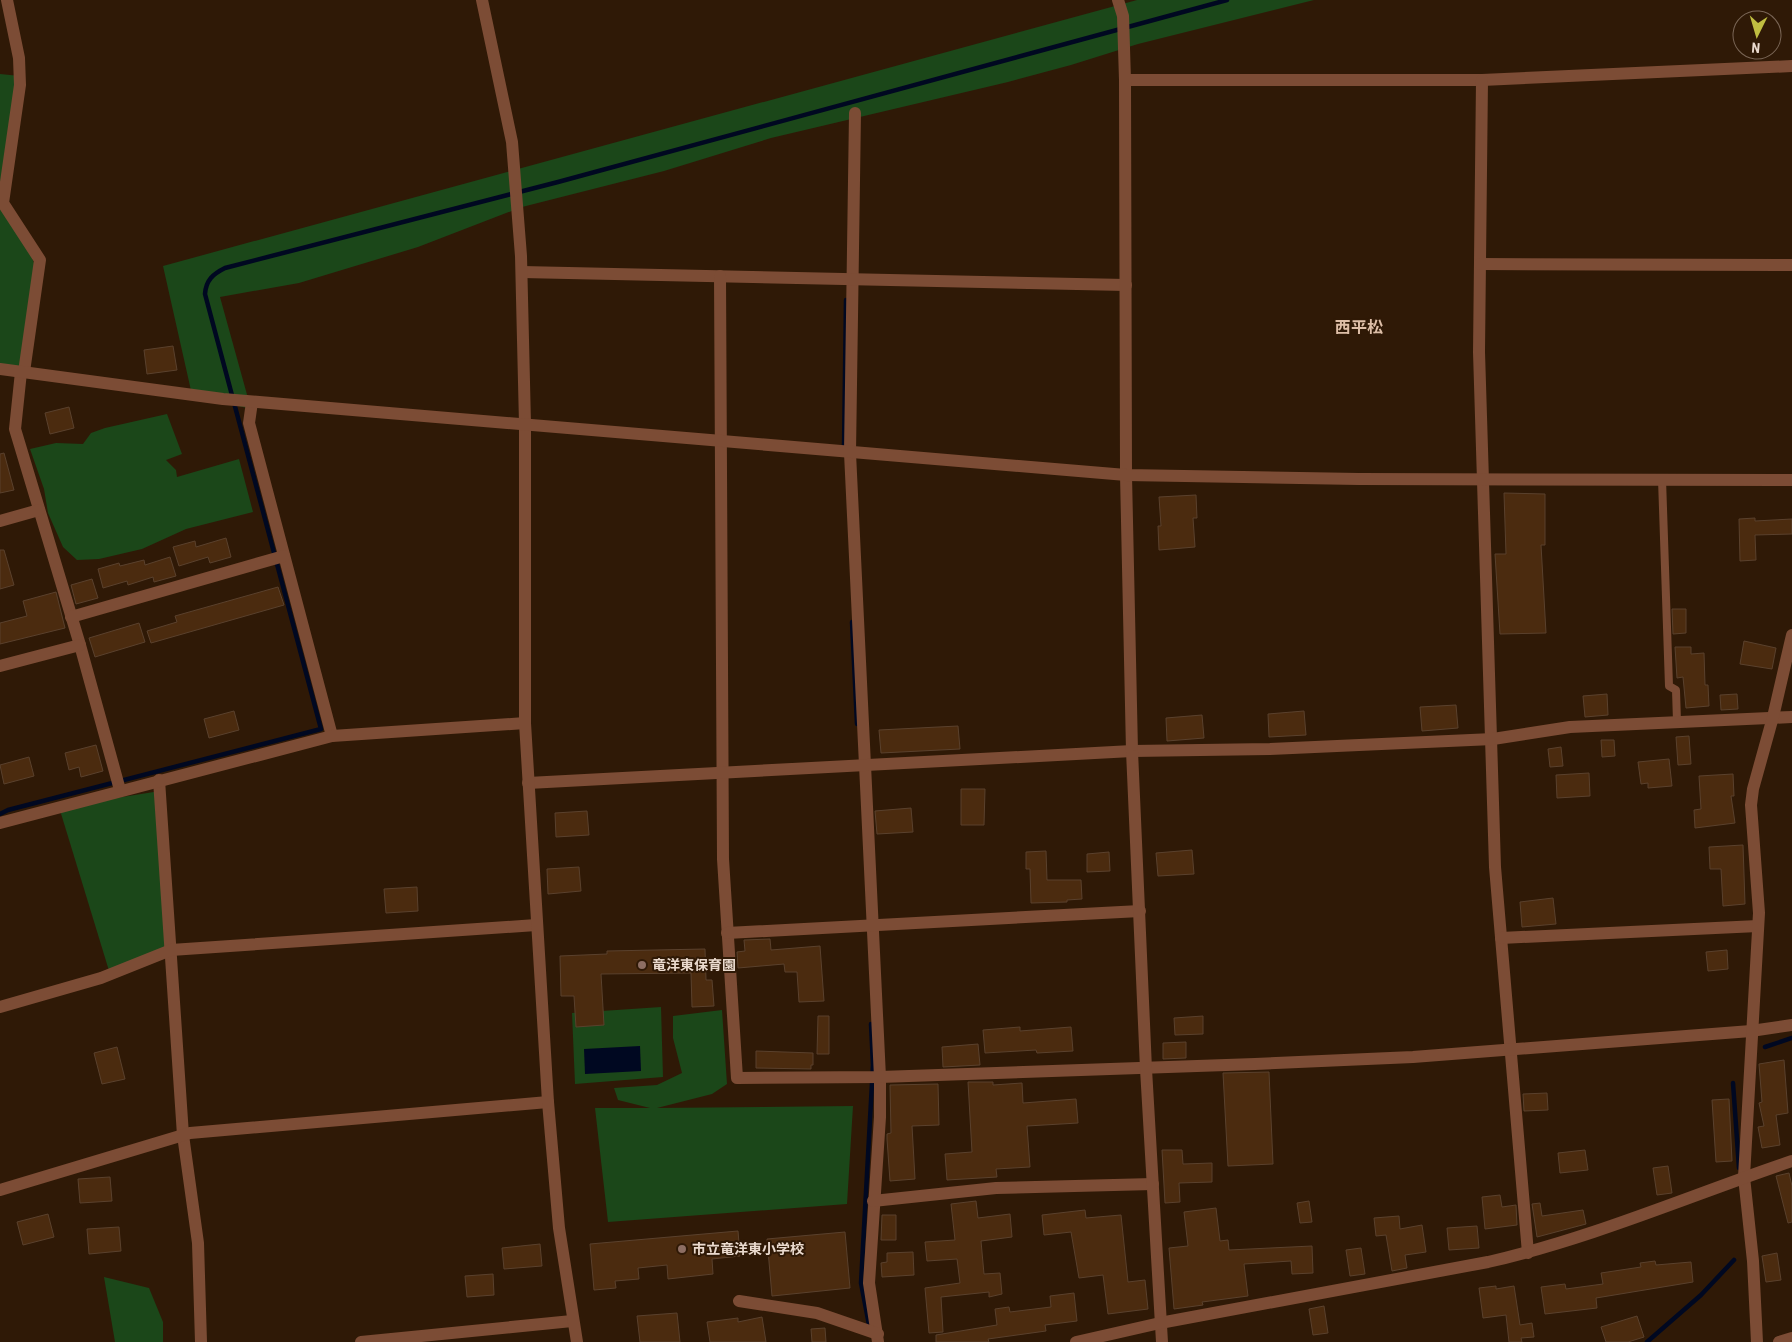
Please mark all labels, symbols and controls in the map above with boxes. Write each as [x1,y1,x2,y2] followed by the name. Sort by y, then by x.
[1732,10,1782,60] north arrow
[1751,40,1761,56] text: N
[1335,318,1383,337] district label: 西平松
[652,957,736,973] place label: 竜洋東保育園
[636,959,648,971] marker: 竜洋東保育園
[692,1241,804,1257] place label: 市立竜洋東小学校
[676,1243,688,1255] marker: 市立竜洋東小学校

